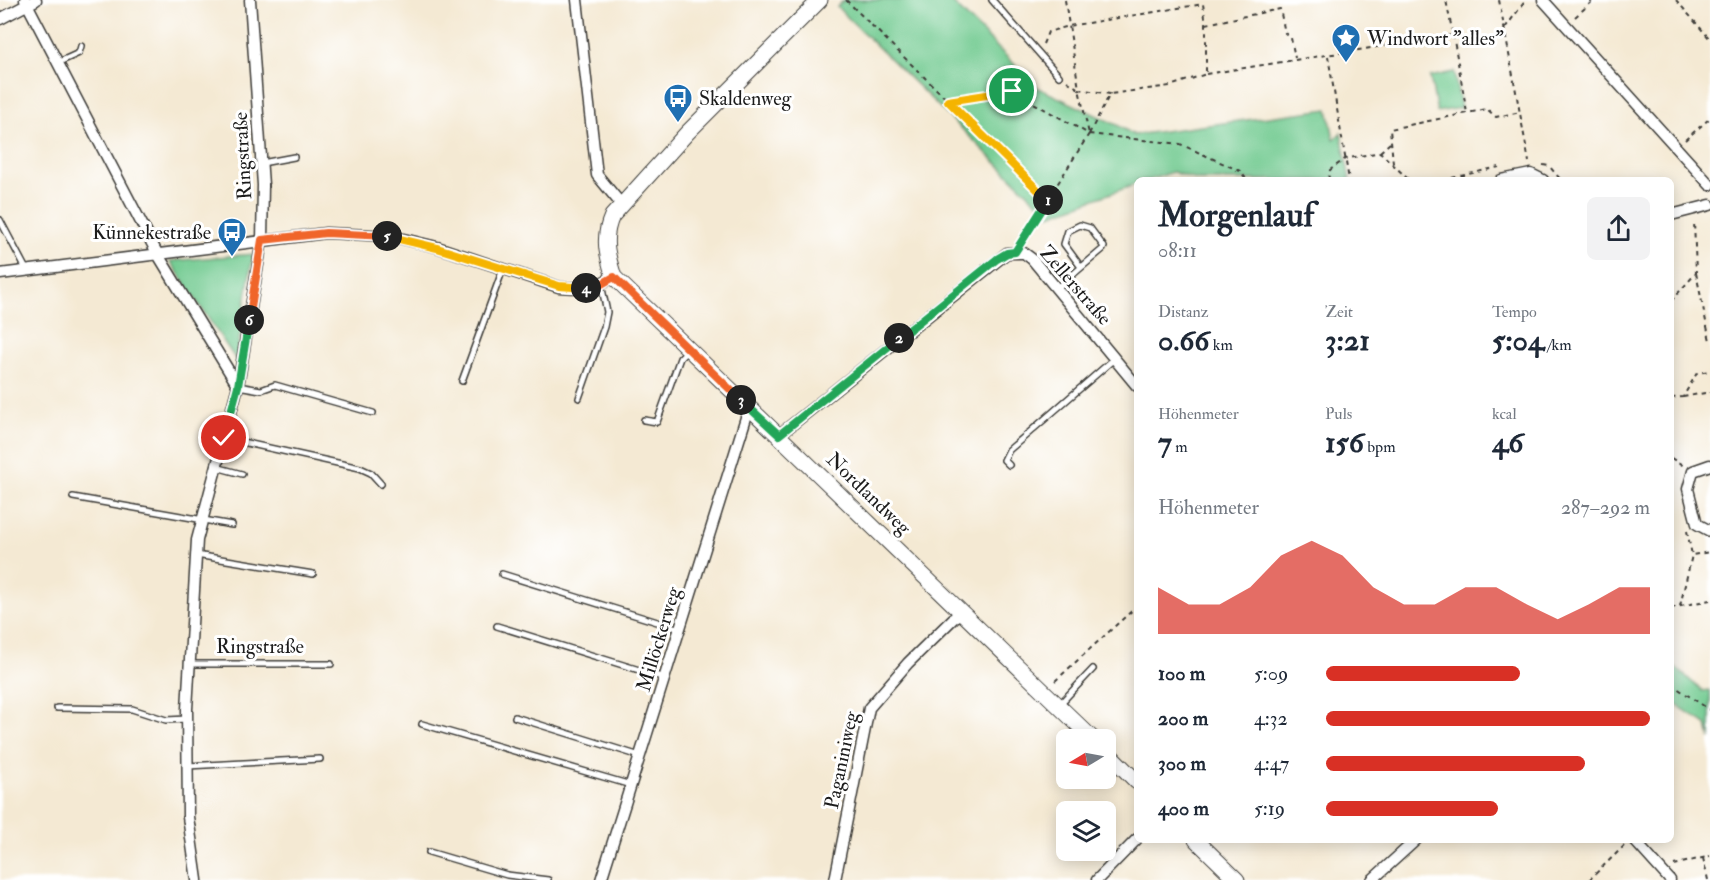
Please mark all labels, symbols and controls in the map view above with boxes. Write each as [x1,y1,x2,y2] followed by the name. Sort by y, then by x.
[1330,22,1362,64] place icon: Windwort "alles"
[1366,26,1504,51] place label: Windwort "alles"
[986,65,1037,116] pin
[995,74,1028,107] icon: arrive
[662,82,694,124] bus stop icon: Skaldenweg
[699,86,793,111] place label: Skaldenweg
[228,111,257,201] street label: Ringstraße
[1033,185,1063,215] pin: 1
[1045,190,1051,210] text: 1
[1158,195,1314,236] text: Morgenlauf
[1587,197,1650,260] button: share
[216,216,248,258] bus stop icon: Künnekestraße
[92,220,211,245] place label: Künnekestraße
[372,221,402,251] pin: 5
[383,226,391,246] text: 5
[1158,238,1197,263] text: 08:11
[1034,240,1117,330] street label: Zellerstraße
[571,273,601,303] pin: 4
[582,278,590,298] text: 4
[1158,302,1209,322] text: Distanz
[1325,302,1353,322] text: Zeit
[1492,302,1537,322] text: Tempo
[234,305,264,335] pin: 6
[245,310,253,330] text: 6
[1158,322,1209,359] text: 0.66
[1325,322,1370,359] text: 3:21
[1492,322,1544,359] text: 5:04
[884,323,914,353] pin: 2
[895,328,903,348] text: 2
[1209,335,1233,355] text: km
[1544,335,1572,355] text: /km
[726,385,756,415] pin: 3
[738,390,744,410] text: 3
[1158,404,1239,424] text: Höhenmeter
[1325,404,1352,424] text: Puls
[1492,404,1517,424] text: kcal
[198,412,249,463] pin
[207,421,240,454] icon: check
[1158,424,1172,461] text: 7
[1325,424,1364,461] text: 156
[1492,424,1523,461] text: 46
[1172,437,1188,457] text: m
[1364,437,1396,457] text: bpm
[821,447,917,541] street label: Nordlandweg
[1158,495,1259,520] text: Höhenmeter
[1561,495,1650,520] text: 287–292 m
[631,583,687,694] street label: Millöckerweg
[216,634,304,659] street label: Ringstraße
[1158,661,1205,686] text: 100 m
[1254,661,1288,686] text: 5:09
[1158,706,1208,731] text: 200 m
[1254,706,1288,731] text: 4:32
[819,708,864,811] street label: Paganiniweg
[1056,729,1116,789] north arrow
[1056,729,1116,861] map controls
[1158,751,1206,776] text: 300 m
[1254,751,1289,776] text: 4:47
[1158,796,1209,821] text: 400 m
[1254,796,1285,821] text: 5:19
[1056,801,1116,861] button: layers

